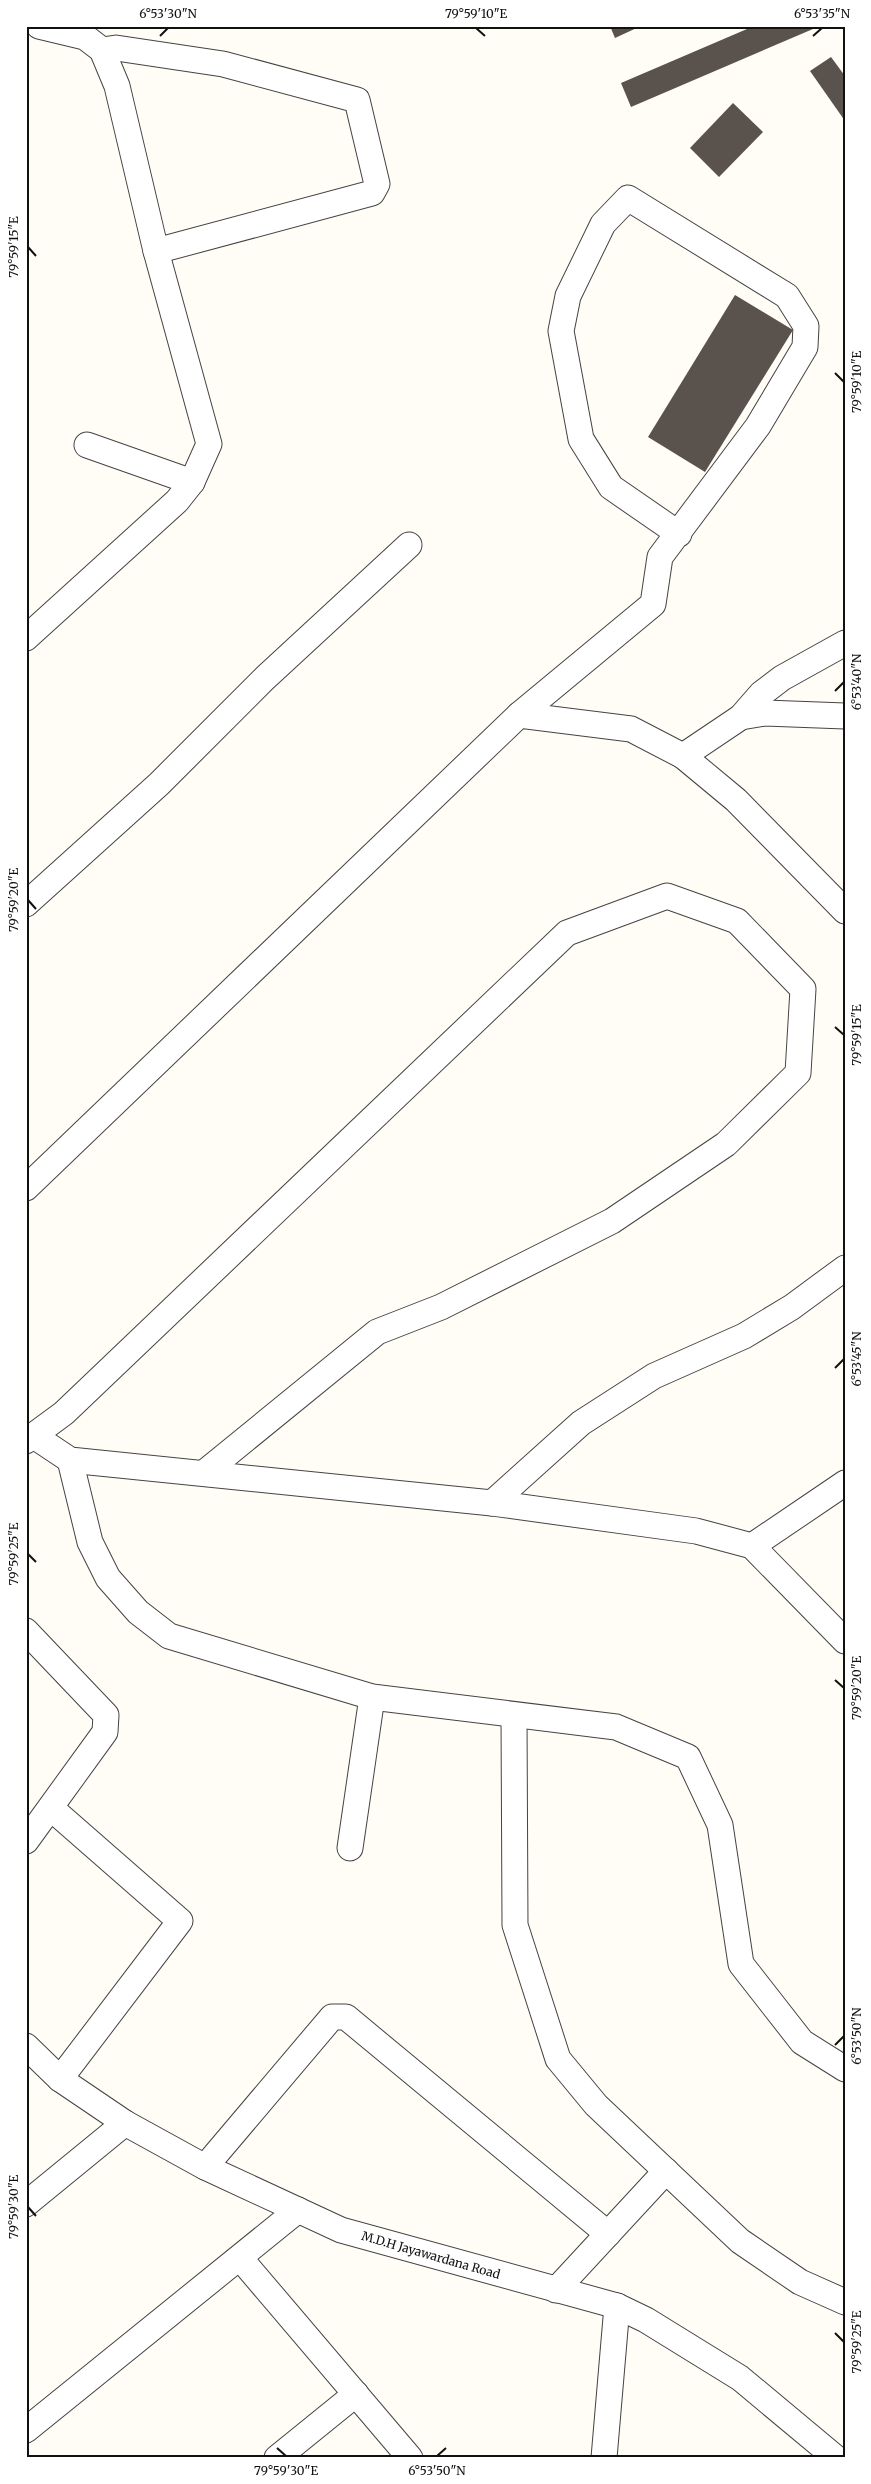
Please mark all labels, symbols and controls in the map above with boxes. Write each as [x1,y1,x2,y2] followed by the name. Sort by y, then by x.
[139,6,197,21] text: 6°53'30"N
[445,6,507,21] text: 79°59'10"E
[794,6,851,21] text: 6°53'35"N
[6,216,21,278] text: 79°59'15"E
[849,351,864,413] text: 79°59'10"E
[849,653,864,710] text: 6°53'40"N
[6,868,21,932] text: 79°59'20"E
[849,1004,864,1066] text: 79°59'15"E
[849,1331,864,1386] text: 6°53'45"N
[6,1522,21,1586] text: 79°59'25"E
[849,1656,864,1720] text: 79°59'20"E
[849,2007,864,2065] text: 6°53'50"N
[6,2175,21,2239] text: 79°59'30"E
[360,2228,502,2282] street label: M.D.H Jayawardana Road
[849,2310,864,2374] text: 79°59'25"E
[254,2463,318,2478] text: 79°59'30"E
[408,2463,466,2478] text: 6°53'50"N

